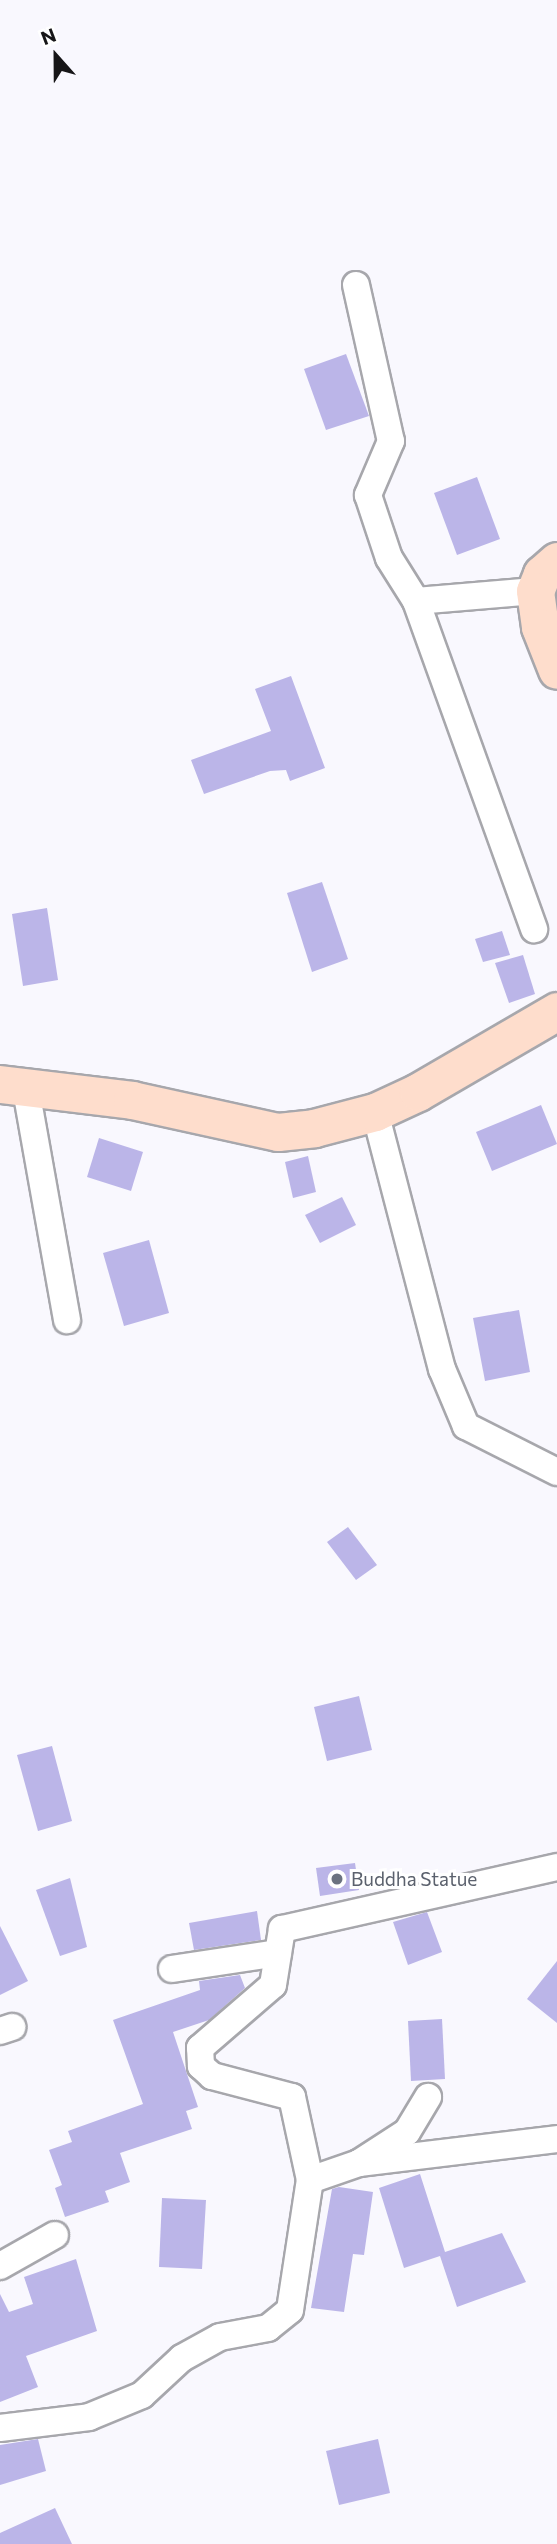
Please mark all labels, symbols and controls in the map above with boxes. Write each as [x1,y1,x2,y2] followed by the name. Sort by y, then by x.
[21,21,91,91] north arrow
[38,23,59,49] text: N
[351,1868,477,1890] place label: Buddha Statue
[329,1871,345,1887] marker: Buddha Statue

